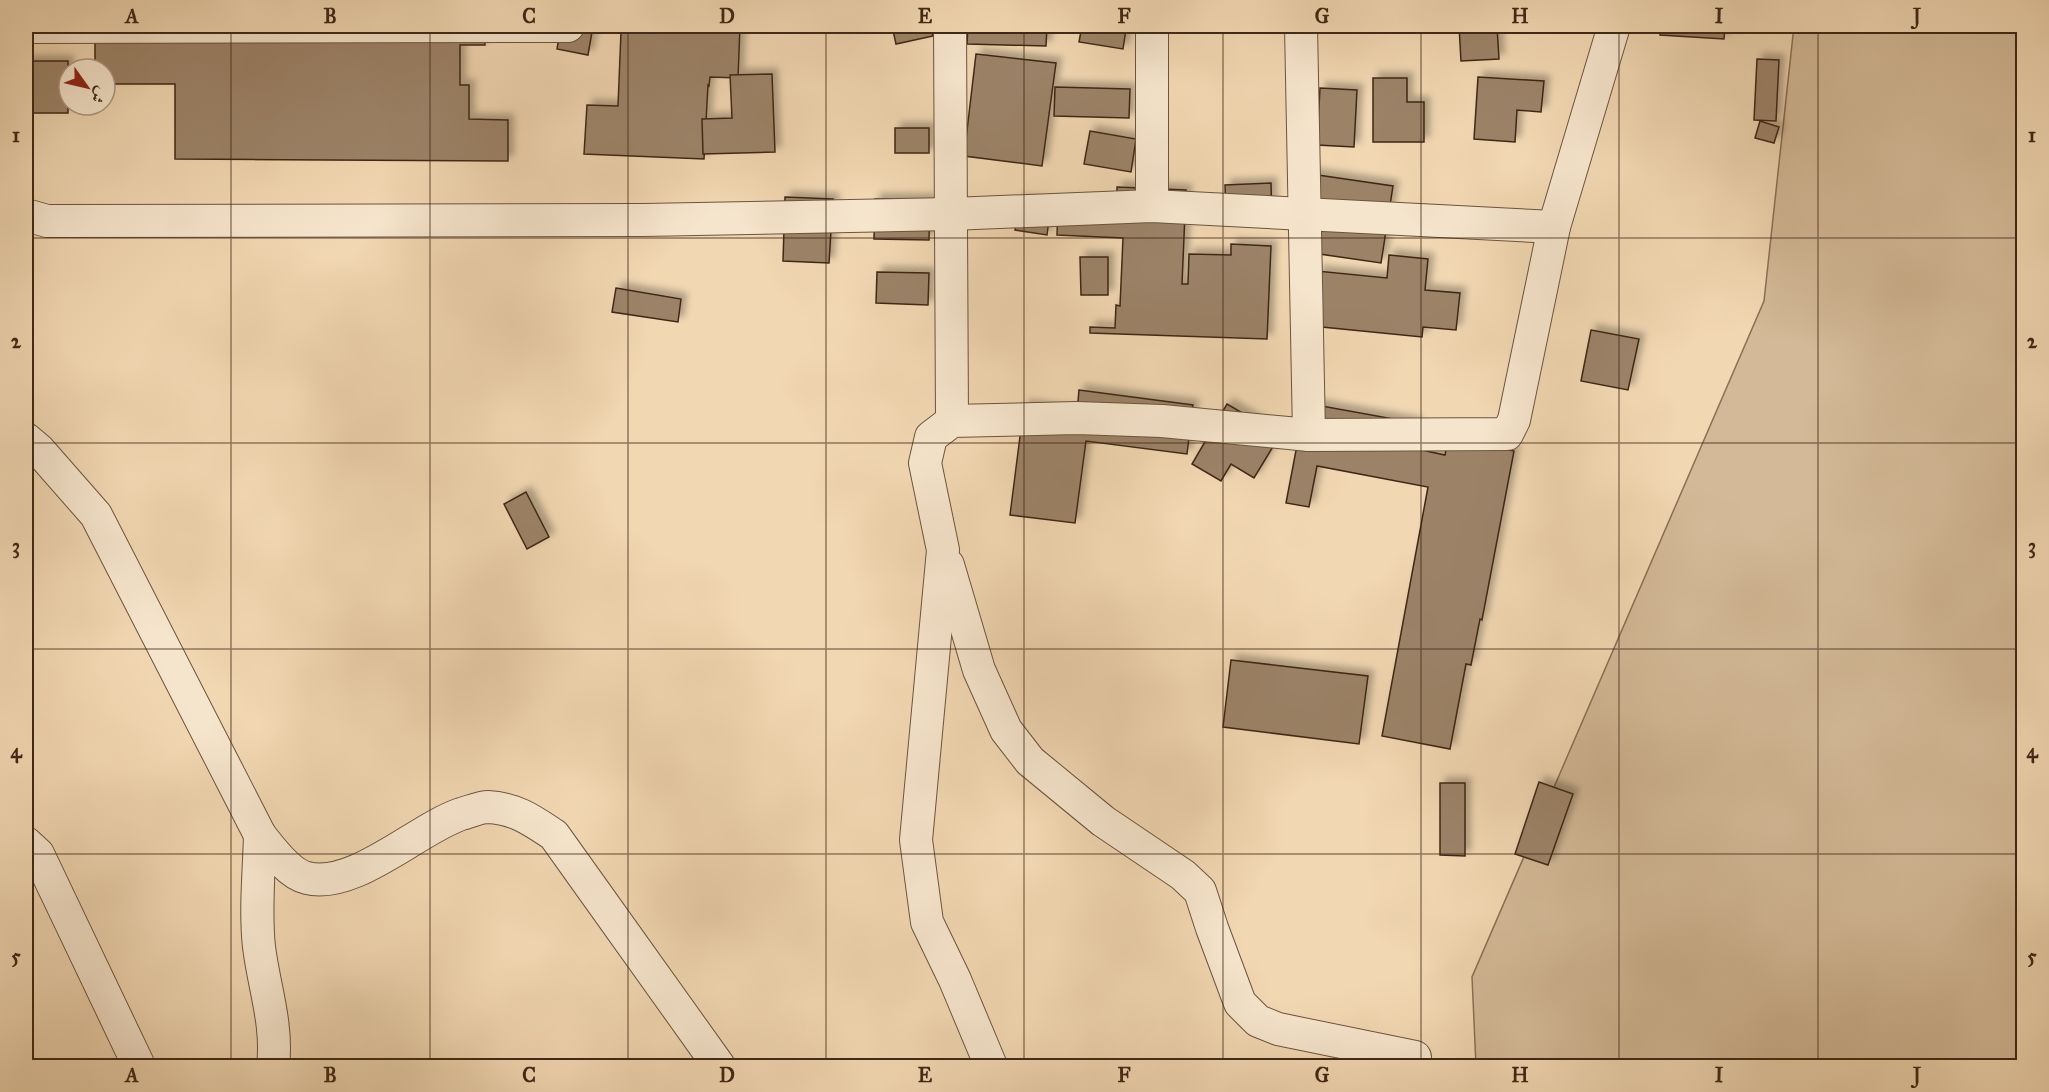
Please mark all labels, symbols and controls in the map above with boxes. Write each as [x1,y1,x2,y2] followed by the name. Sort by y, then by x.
[123,4,139,28] text: A
[323,4,337,28] text: B
[522,4,536,28] text: C
[719,4,735,28] text: D
[918,4,933,28] text: E
[1117,4,1131,28] text: F
[1315,4,1330,28] text: G
[1511,4,1529,28] text: H
[1715,4,1724,28] text: I
[1910,4,1922,30] text: J
[57,57,117,117] north arrow
[87,83,111,107] text: ش
[12,123,20,147] text: 1
[2028,123,2036,147] text: 1
[11,329,22,353] text: 2
[2027,329,2038,353] text: 2
[12,534,20,559] text: 3
[2028,534,2036,559] text: 3
[10,739,22,764] text: 4
[2026,739,2038,764] text: 4
[11,944,21,968] text: 5
[2027,944,2037,968] text: 5
[123,1063,139,1087] text: A
[323,1063,337,1087] text: B
[522,1063,536,1087] text: C
[719,1063,735,1087] text: D
[918,1063,933,1087] text: E
[1117,1063,1131,1087] text: F
[1315,1063,1330,1087] text: G
[1511,1063,1529,1087] text: H
[1715,1063,1724,1087] text: I
[1910,1063,1922,1089] text: J

